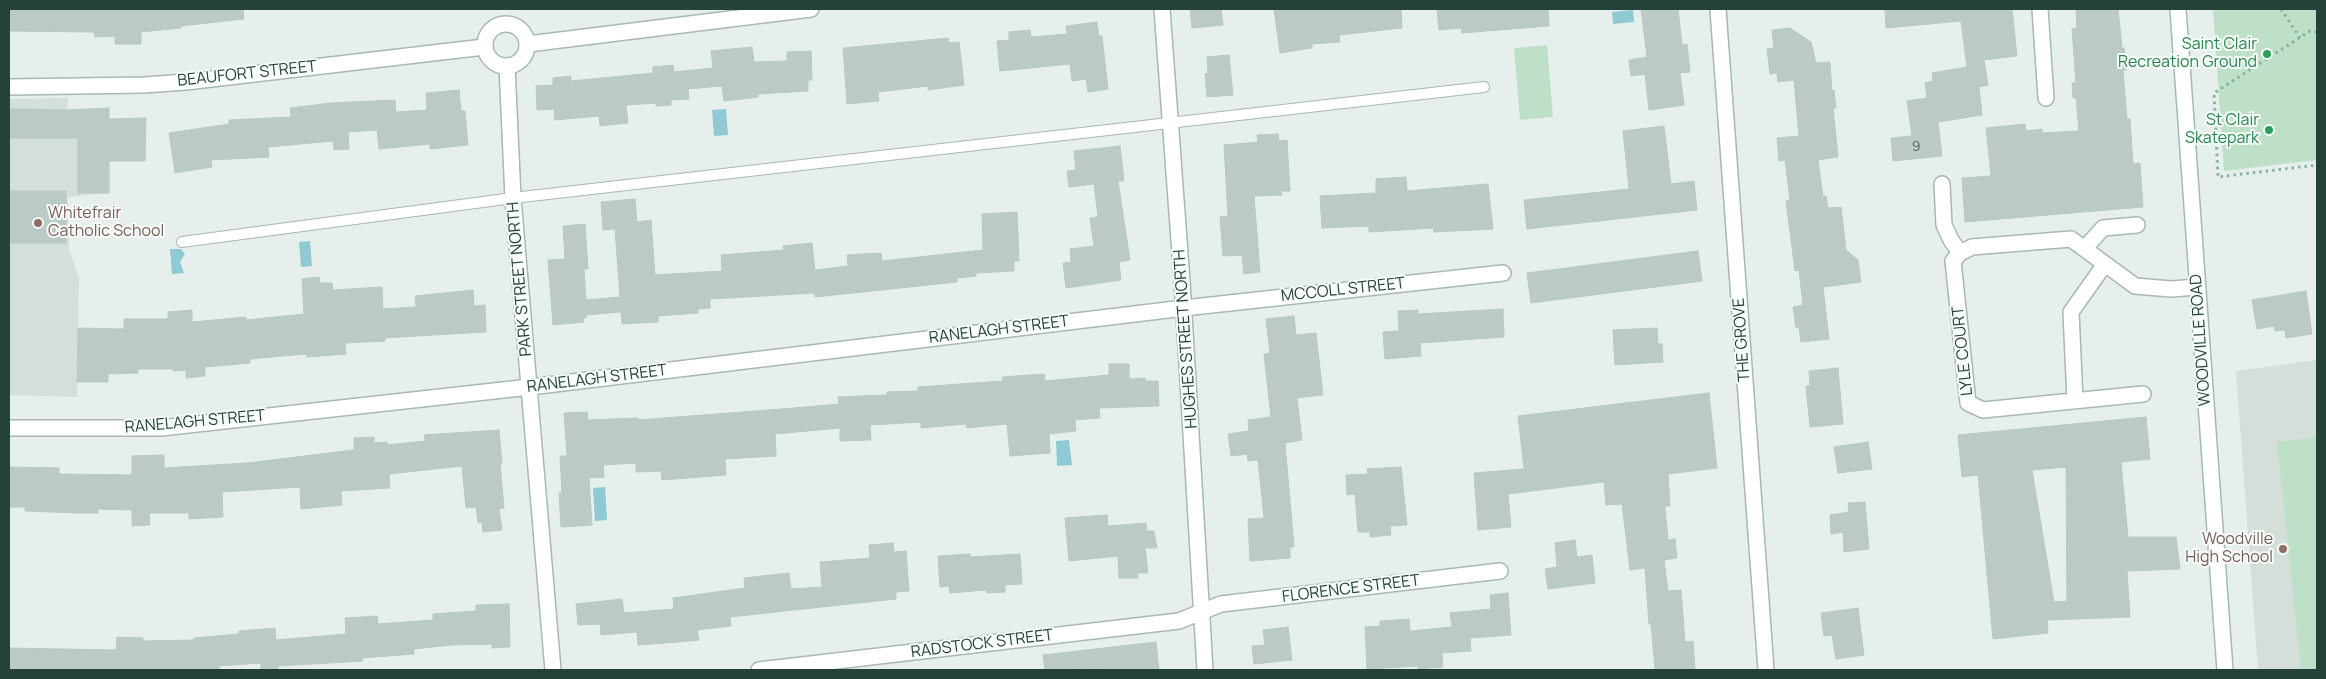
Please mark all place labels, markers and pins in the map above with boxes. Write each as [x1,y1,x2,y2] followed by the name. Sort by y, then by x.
[2118,35,2257,73] place label: Saint Clair Recreation Ground
[2261,48,2273,60] marker: Saint Clair Recreation Ground
[2185,111,2259,149] place label: St Clair Skatepark
[2263,124,2275,136] marker: St Clair Skatepark
[48,204,164,242] place label: Whitefrair Catholic School
[32,217,44,229] marker: Whitefrair Catholic School
[2185,530,2273,568] place label: Woodville High School
[2277,543,2289,555] marker: Woodville High School

